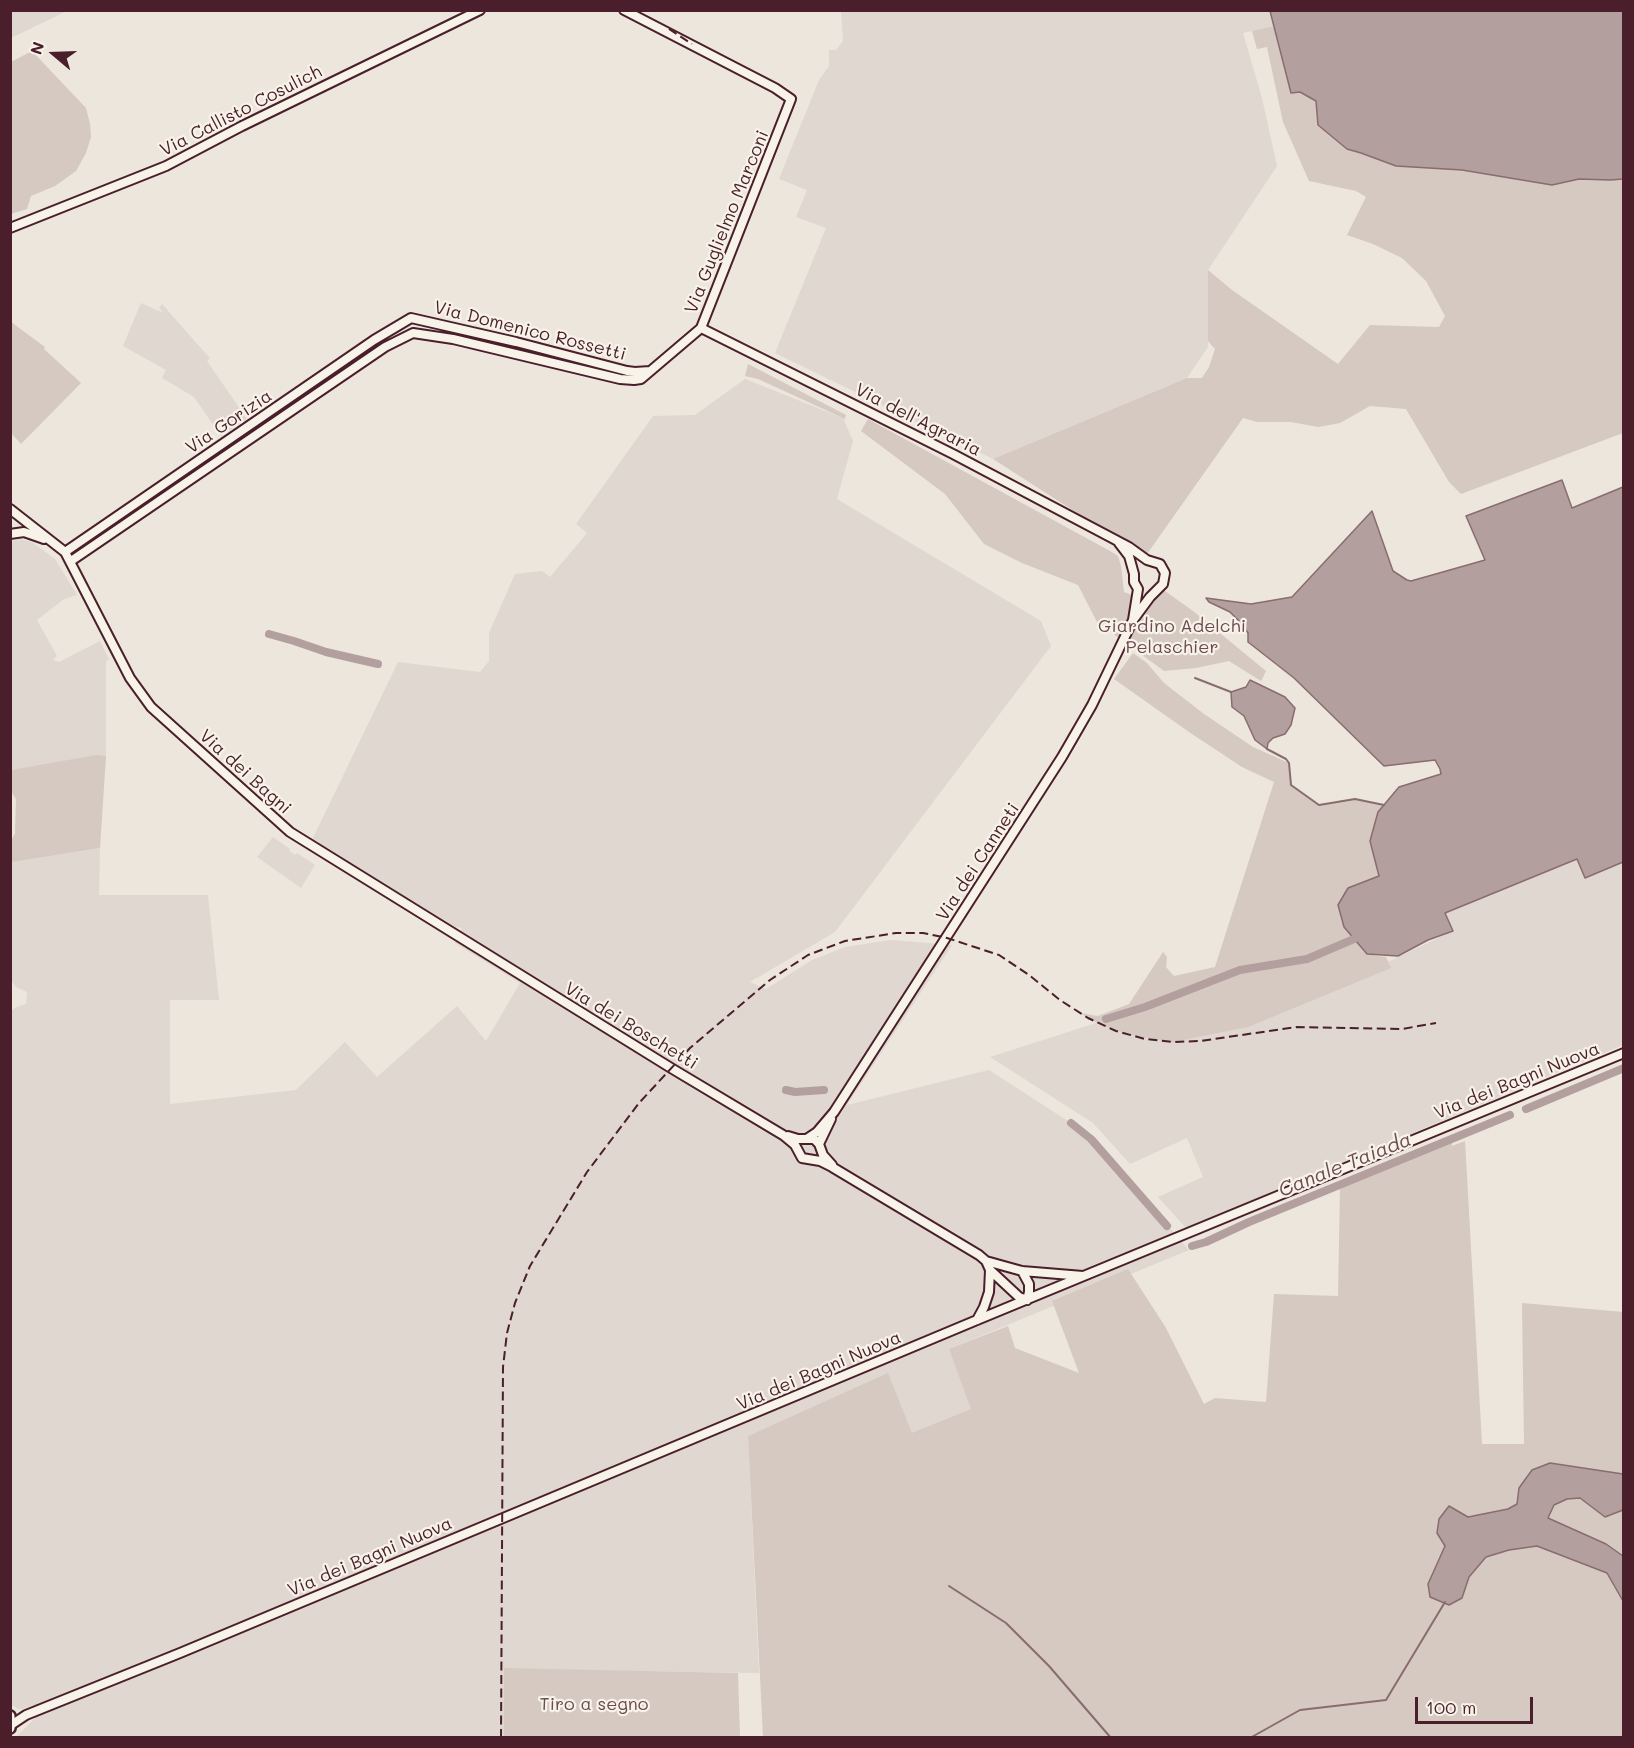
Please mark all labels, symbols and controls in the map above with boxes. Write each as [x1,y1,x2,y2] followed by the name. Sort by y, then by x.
[24,24,84,84] north arrow
[25,39,48,57] text: N
[157,61,325,161] street label: Via Callisto Cosulich
[680,127,774,317] street label: Via Guglielmo Marconi
[432,297,628,365] street label: Via Domenico Rossetti
[851,379,985,461] street label: Via dell'Agraria
[182,385,276,459] street label: Via Gorizia
[1098,615,1246,658] park label: Giardino Adelchi Pelaschier
[195,725,295,819] street label: Via dei Bagni
[932,799,1024,925] street label: Via dei Canneti
[560,978,702,1074] street label: Via dei Boschetti
[1431,1038,1603,1124] street label: Via dei Bagni Nuova
[1275,1127,1415,1203] water label: Canale Taiada
[734,1327,904,1415] street label: Via dei Bagni Nuova
[285,1513,455,1601] street label: Via dei Bagni Nuova
[1418,1685,1536,1723] scale bar
[540,1693,648,1715] park label: Tiro a segno
[1426,1695,1476,1719] text: 100 m

